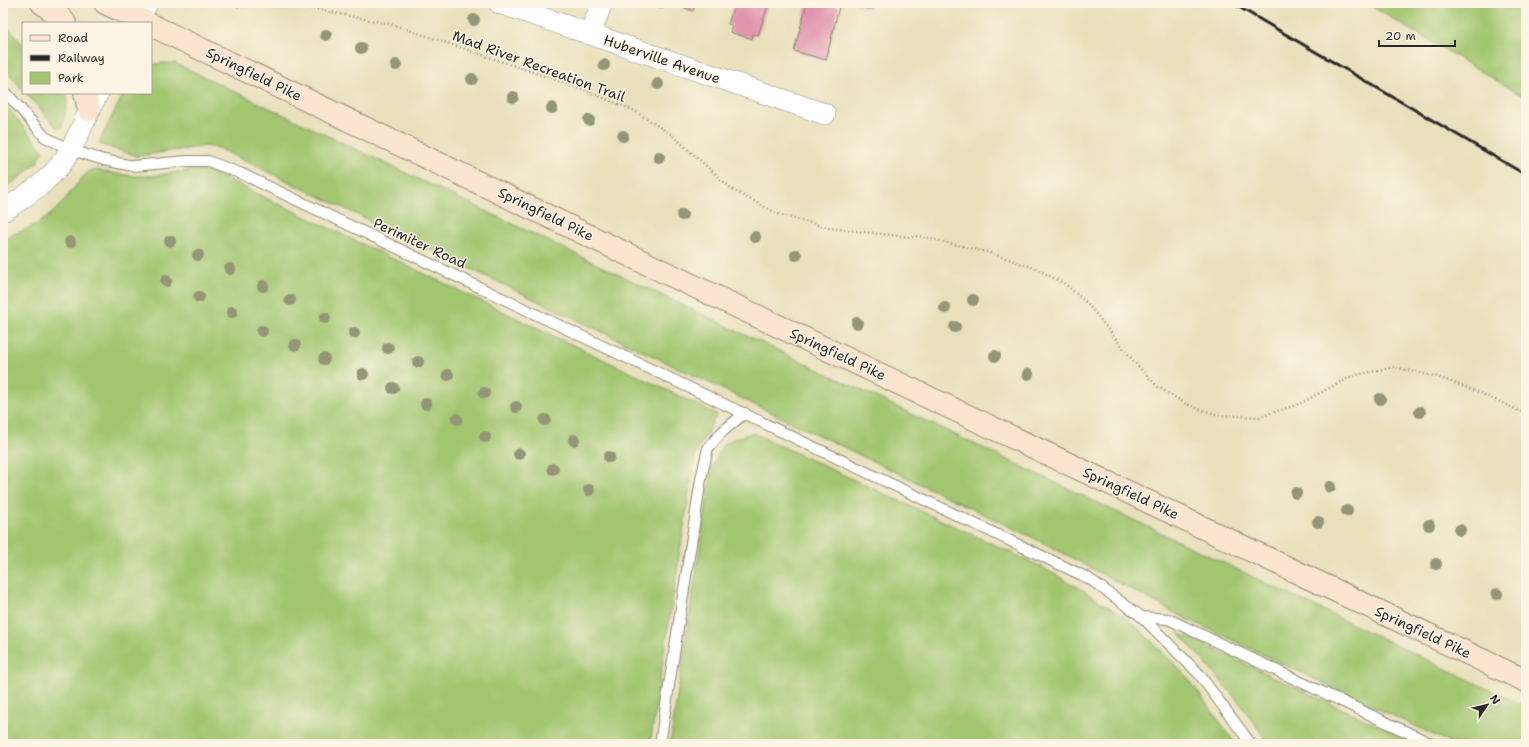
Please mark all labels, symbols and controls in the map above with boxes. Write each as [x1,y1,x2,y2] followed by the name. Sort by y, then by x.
[22,22,152,94] legend
[1379,22,1455,48] scale bar
[450,26,629,106] street label: Mad River Recreation Trail
[1385,28,1416,44] text: 20 m
[58,30,89,46] text: Road
[601,31,723,87] street label: Huberville Avenue
[203,43,305,105] street label: Springfield Pike
[58,50,105,66] text: Railway
[58,70,84,86] text: Park
[495,183,597,245] street label: Springfield Pike
[371,214,470,273] street label: Perimiter Road
[787,324,889,384] street label: Springfield Pike
[1080,463,1182,523] street label: Springfield Pike
[1372,602,1474,662] street label: Springfield Pike
[1467,685,1507,725] north arrow
[1486,692,1504,708] text: N

